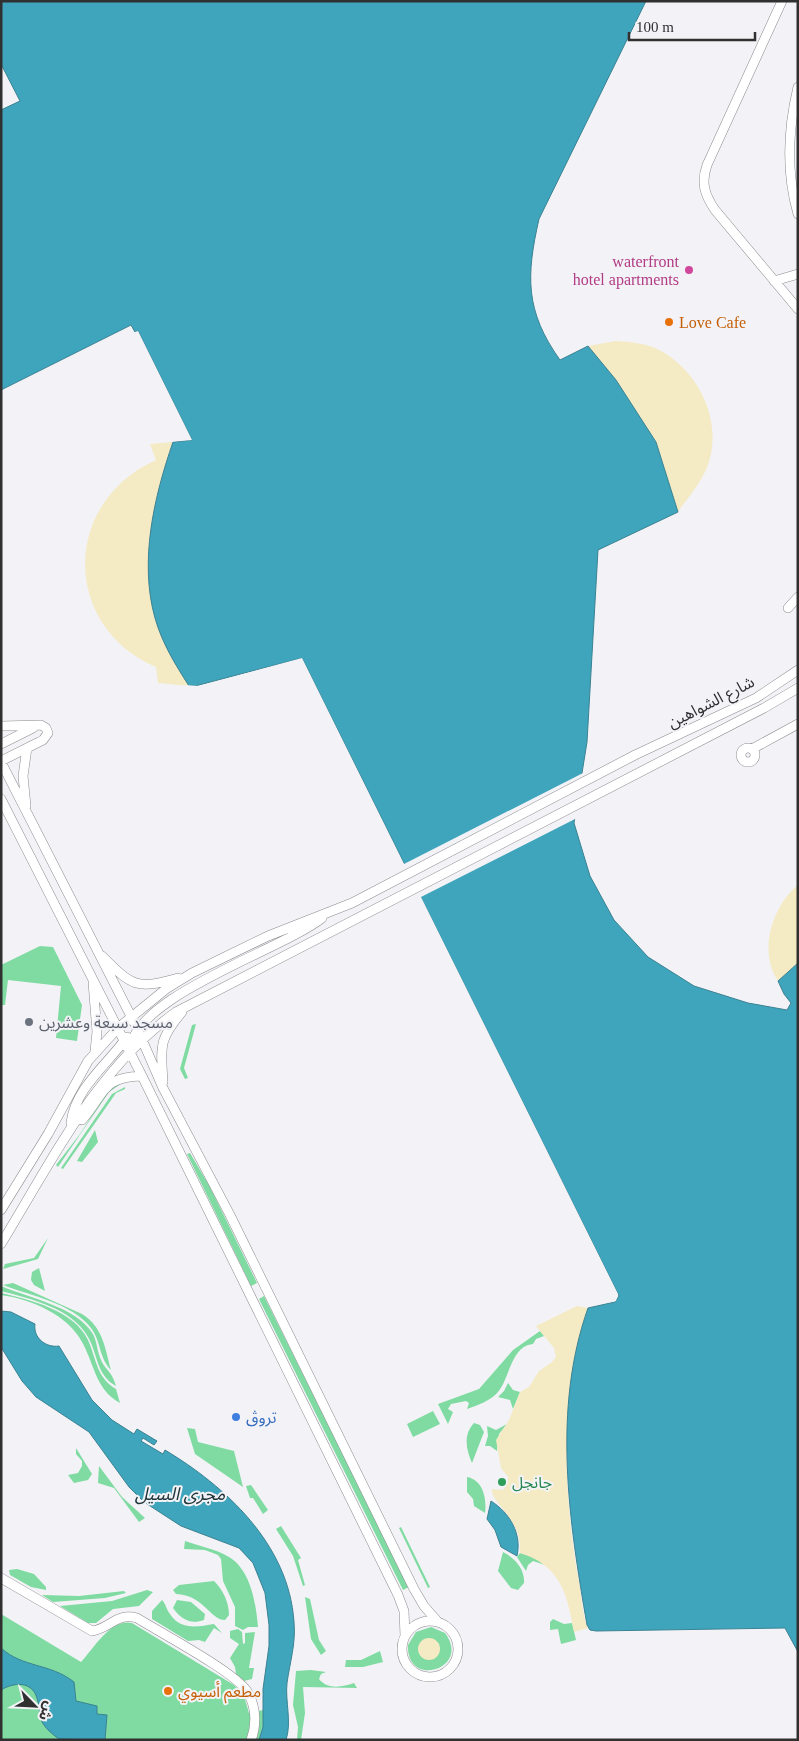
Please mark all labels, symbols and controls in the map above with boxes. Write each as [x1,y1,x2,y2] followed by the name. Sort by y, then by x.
[629,10,755,42] scale bar
[636,19,674,35] text: 100 m
[573,253,680,289] place label: waterfront hotel apartments
[683,264,695,276] marker: waterfront hotel apartments
[679,314,746,331] place label: Love Cafe
[663,316,675,328] marker: Love Cafe
[665,673,759,735] street label: شارع الشواهين
[39,1014,173,1032] place label: مسجد سبعة وعشرين
[23,1016,35,1028] marker: مسجد سبعة وعشرين
[246,1409,277,1427] place label: تروڨ
[230,1411,242,1423] marker: تروڨ
[512,1474,552,1492] place label: جانجل
[496,1476,508,1488] marker: جانجل
[135,1484,226,1505] water label: مجرى السيل
[10,1681,60,1731] north arrow
[178,1681,261,1704] place label: مطعم أسيوي
[162,1685,174,1697] marker: مطعم أسيوي
[36,1699,57,1723] text: ش

